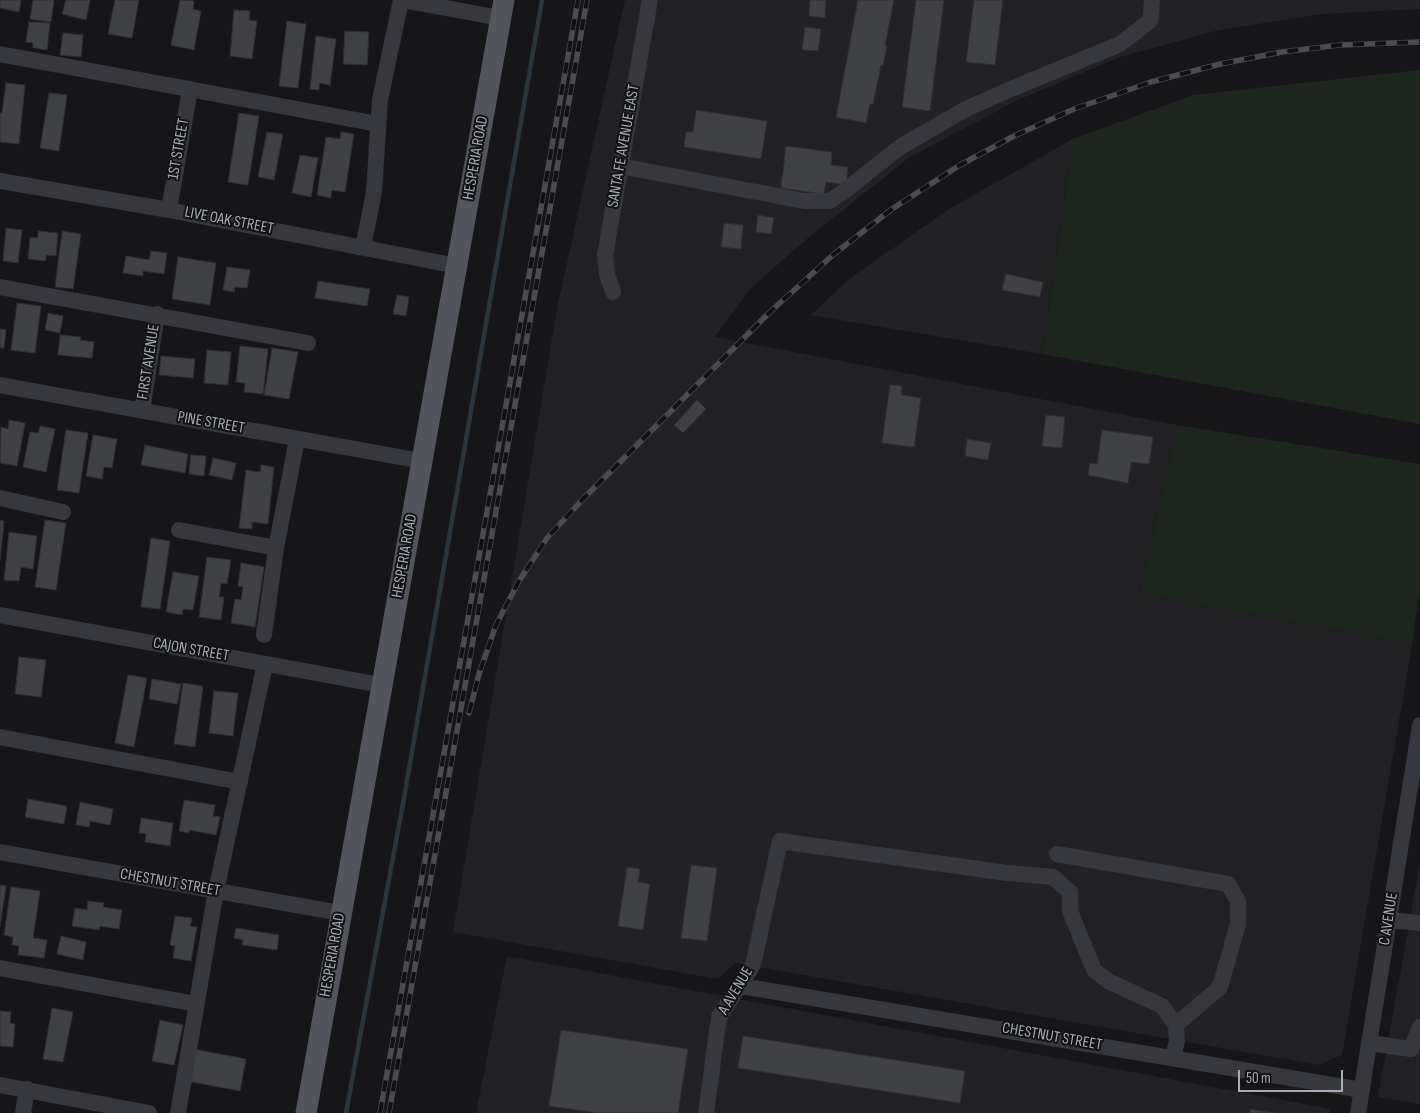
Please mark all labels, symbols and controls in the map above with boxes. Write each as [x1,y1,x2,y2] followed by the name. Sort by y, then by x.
[604,83,644,209] street label: SANTA FE AVENUE EAST
[459,115,493,201] street label: HESPERIA ROAD
[164,117,194,181] street label: 1ST STREET
[183,203,275,239] street label: LIVE OAK STREET
[134,323,164,401] street label: FIRST AVENUE
[176,408,246,438] street label: PINE STREET
[388,513,422,599] street label: HESPERIA ROAD
[151,634,231,666] street label: CAJON STREET
[119,865,221,901] street label: CHESTNUT STREET
[1375,891,1403,947] street label: C AVENUE
[316,912,350,998] street label: HESPERIA ROAD
[714,964,758,1018] street label: A AVENUE
[1001,1019,1103,1055] street label: CHESTNUT STREET
[1240,1060,1345,1092] scale bar
[1246,1069,1271,1088] text: 50 m

